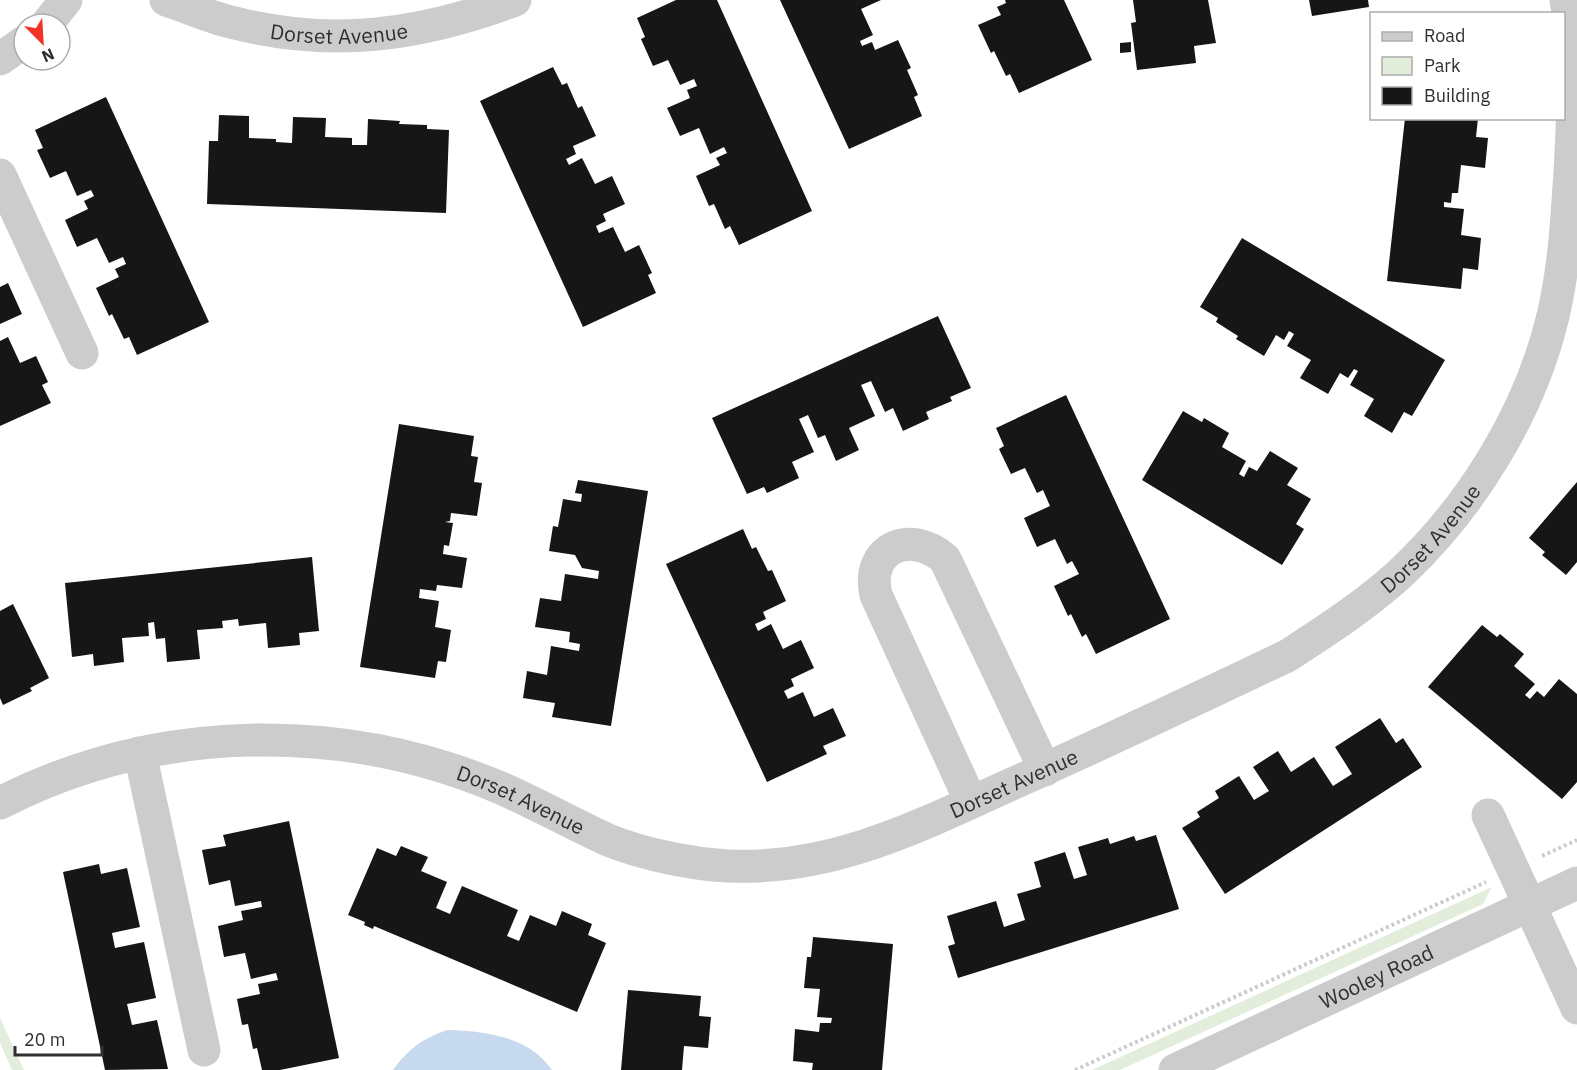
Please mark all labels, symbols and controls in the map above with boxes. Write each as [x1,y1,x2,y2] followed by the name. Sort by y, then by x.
[12,12,72,72] north arrow
[1370,12,1565,120] legend
[269,16,410,50] street label: Dorset Avenue
[1424,24,1465,47] text: Road
[39,44,57,67] text: N
[1424,54,1461,77] text: Park
[1424,84,1491,107] text: Building
[1374,478,1487,599] street label: Dorset Avenue
[945,742,1082,825] street label: Dorset Avenue
[453,758,590,841] street label: Dorset Avenue
[1315,938,1438,1015] street label: Wooley Road
[15,1019,102,1057] scale bar
[24,1028,66,1051] text: 20 m

